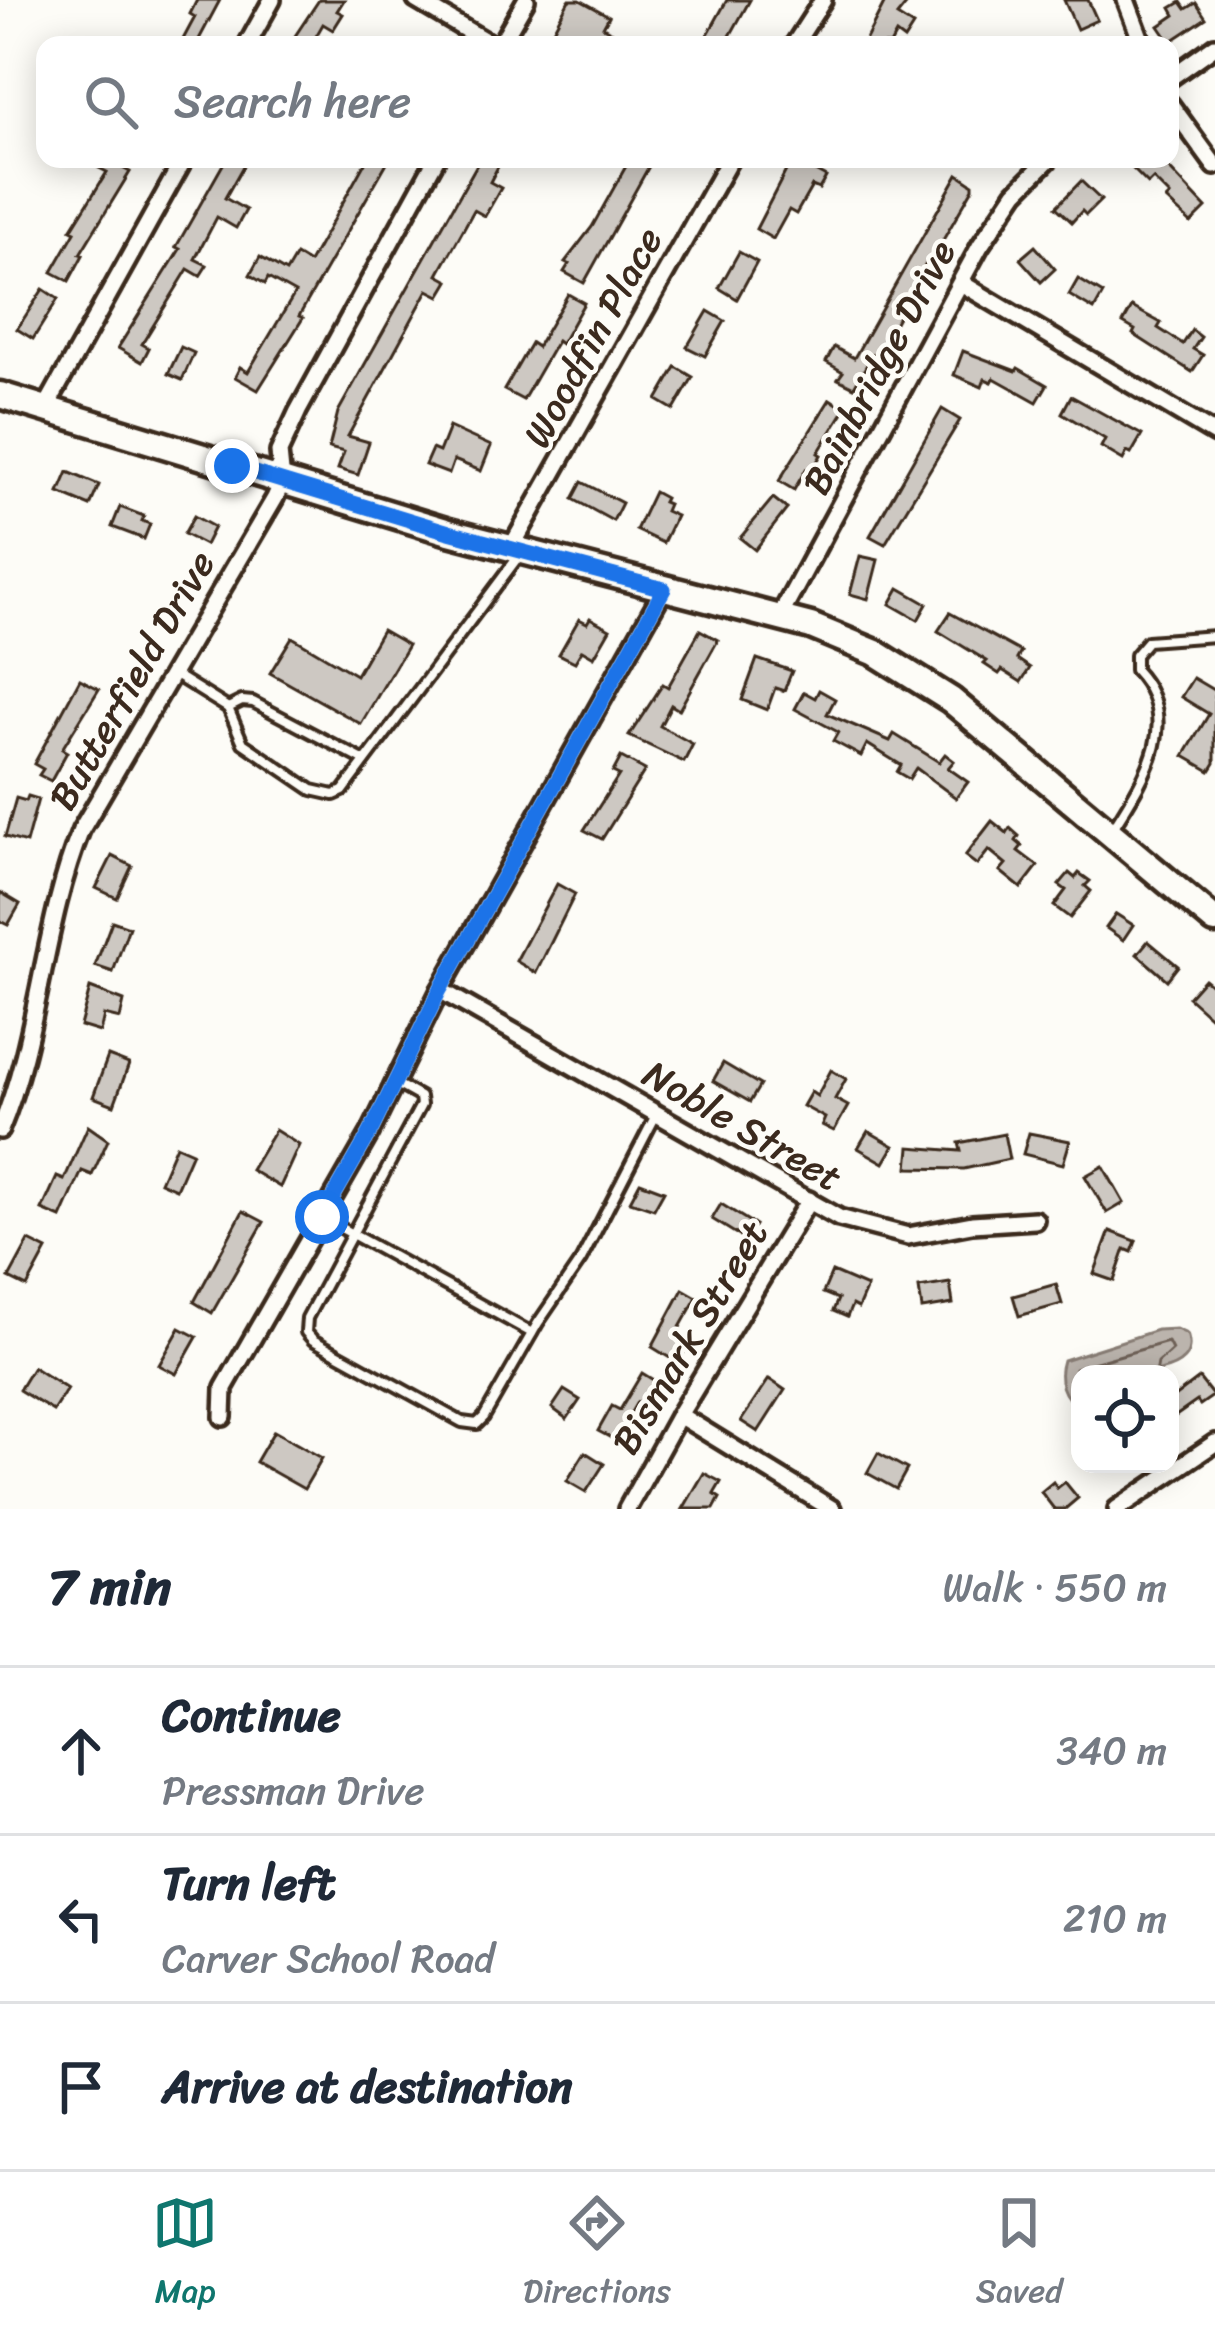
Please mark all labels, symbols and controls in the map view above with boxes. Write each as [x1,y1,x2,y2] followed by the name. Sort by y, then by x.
[36,36,1179,168] search box
[174,62,411,142] text: Search here
[78,69,144,135] icon: search
[503,214,682,461] street label: Woodfin Place
[782,227,975,507] street label: Bainbridge Drive
[205,439,259,493] route end
[29,537,234,824] street label: Butterfield Drive
[630,1040,856,1211] street label: Noble Street
[295,1190,349,1244] route start
[592,1206,787,1468] street label: Bismark Street
[1071,1365,1179,1473] map controls
[1071,1365,1179,1473] button: locate
[48,1542,171,1632] text: 7 min
[942,1553,1167,1622] text: Walk · 550 m
[162,1676,341,1756] text: Continue
[1056,1716,1167,1785] text: 340 m
[48,1718,114,1784] icon: ahead
[162,1756,425,1825] text: Pressman Drive
[162,1844,335,1924] text: Turn left
[1063,1884,1167,1953] text: 210 m
[48,1886,114,1952] icon: left
[162,1924,495,1993] text: Carver School Road
[162,2047,572,2127] text: Arrive at destination
[48,2054,114,2120] icon: arrive
[152,2190,218,2320] tab: Map
[523,2190,671,2320] tab: Directions
[976,2190,1063,2320] tab: Saved

